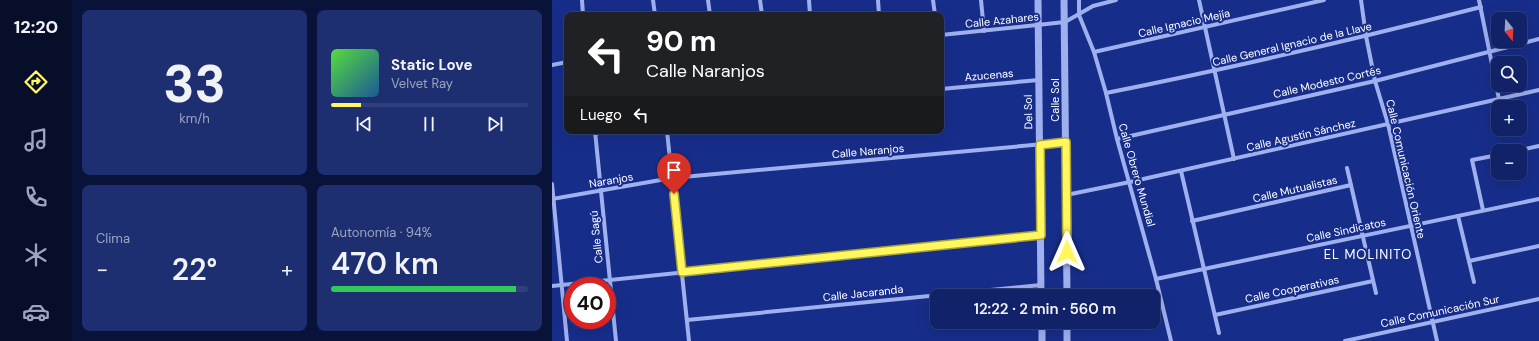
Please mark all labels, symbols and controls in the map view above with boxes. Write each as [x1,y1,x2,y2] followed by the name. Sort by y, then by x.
[1137,6,1231,40] street label: Calle Ignacio Mejía
[964,9,1040,31] street label: Calle Azahares
[1491,12,1527,48] north arrow
[1491,12,1527,180] map controls
[14,15,58,39] text: 12:20
[1211,19,1373,69] street label: Calle General Ignacio de la Llave
[646,23,716,60] text: 90 m
[580,28,632,80] icon: left
[163,50,226,118] text: 33
[391,55,472,75] text: Static Love
[1491,56,1527,92] button: search
[646,59,765,83] text: Calle Naranjos
[1272,63,1382,101] street label: Calle Modesto Cortés
[964,66,1014,84] street label: Azucenas
[22,68,50,96] icon: directions
[391,75,453,92] text: Velvet Ray
[1048,78,1062,122] street label: Calle Sol
[1021,95,1035,129] street label: Del Sol
[1383,98,1429,240] street label: Calle Comunicación Oriente
[1491,100,1527,136] button: +
[630,104,652,126] icon: left
[580,105,622,125] text: Luego
[179,110,210,127] text: km/h
[353,113,375,135] icon: previous
[418,113,440,135] icon: pause
[484,113,506,135] icon: next
[1245,116,1357,154] street label: Calle Agustín Sánchez
[1116,122,1158,228] street label: Calle Obrero Mundial
[22,126,50,154] icon: music
[831,141,905,161] street label: Calle Naranjos
[1491,144,1527,180] button: −
[657,153,691,194] pin
[663,159,685,181] icon: arrive
[588,169,634,191] street label: Naranjos
[1251,172,1339,206] street label: Calle Mutualistas
[22,183,50,211] icon: phone
[586,210,606,264] street label: Calle Sagú
[1305,215,1387,245] street label: Calle Sindicatos
[331,224,432,241] text: Autonomía · 94%
[96,230,130,247] text: Clima
[1046,231,1088,273] position arrow
[22,241,50,269] icon: climate
[331,244,439,283] text: 470 km
[1324,246,1412,263] district label: EL MOLINITO
[172,250,217,289] text: 22°
[96,255,108,284] text: −
[281,255,293,284] text: +
[1244,272,1340,306] street label: Calle Cooperativas
[564,277,616,329] speed limit sign: 40
[822,282,904,304] street label: Calle Jacaranda
[1379,292,1501,330] street label: Calle Comunicación Sur
[22,298,50,326] icon: car
[974,299,1116,319] text: 12:22 · 2 min · 560 m

